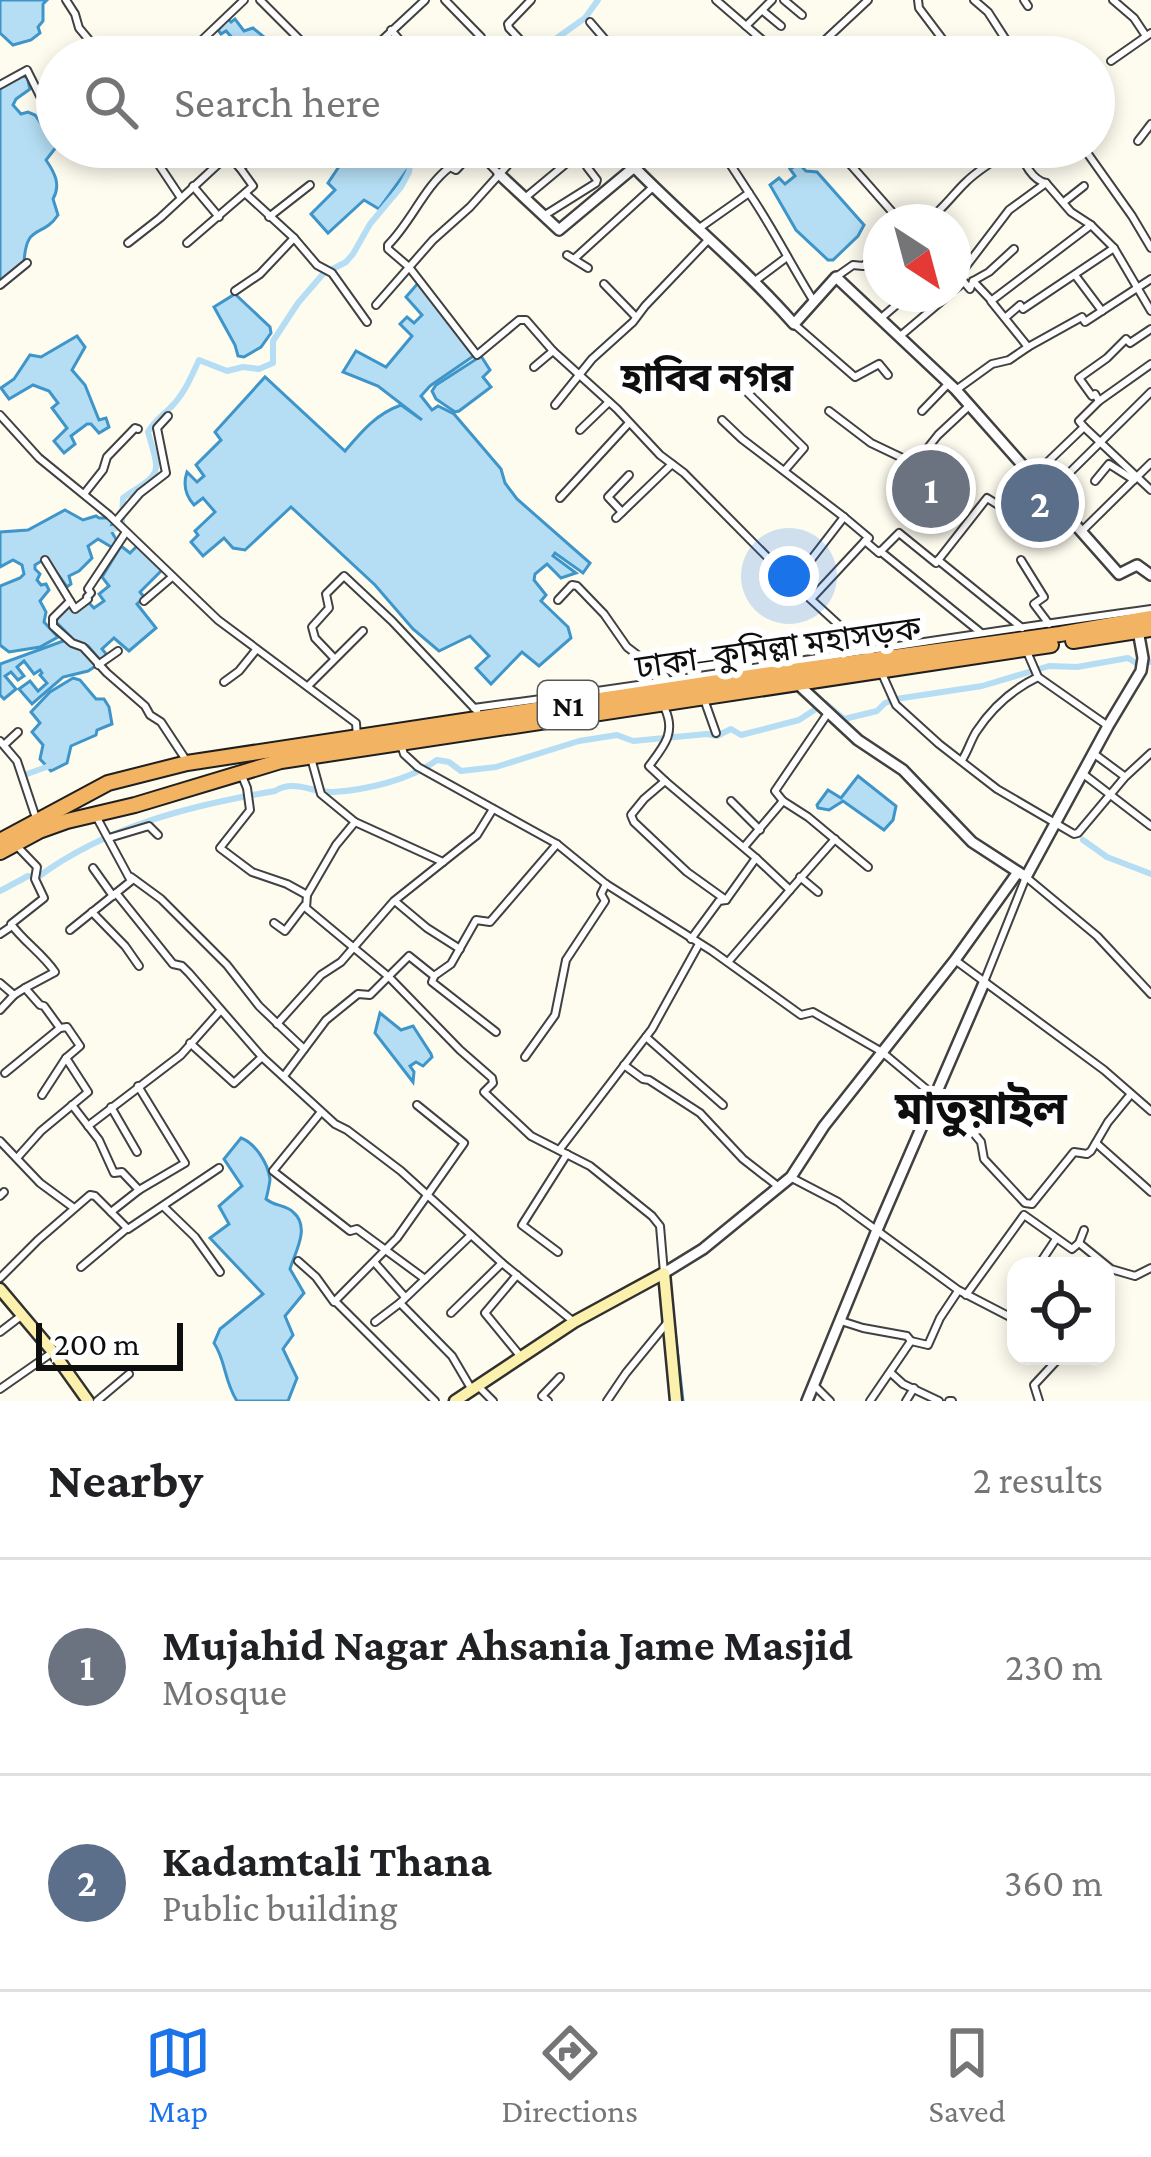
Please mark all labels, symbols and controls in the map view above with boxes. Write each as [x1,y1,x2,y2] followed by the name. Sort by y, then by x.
[36,36,1115,168] search box
[78,69,144,135] icon: search
[174,77,381,127] text: Search here
[863,204,971,312] north arrow
[620,355,794,399] district label: হাবিব নগর
[892,444,970,534] pin: 1
[1001,458,1079,548] pin: 2
[759,546,819,606] your location
[632,608,924,687] street label: ঢাকা–কুমিল্লা মহাসড়ক
[538,681,598,729] road number: N1
[894,1082,1068,1137] district label: মাতুয়াইল
[1007,1257,1115,1365] map controls
[1007,1257,1115,1365] button: locate
[36,1317,183,1370] scale bar
[54,1325,140,1362] text: 200 m
[48,1451,203,1508] text: Nearby
[973,1458,1103,1501] text: 2 results
[162,1620,853,1670] text: Mujahid Nagar Ahsania Jame Masjid
[80,1645,94,1688] text: 1
[1005,1645,1103,1688] text: 230 m
[162,1670,287,1713] text: Mosque
[162,1836,492,1886] text: Kadamtali Thana
[77,1861,97,1904] text: 2
[1004,1861,1103,1904] text: 360 m
[162,1886,398,1929] text: Public building
[145,2020,211,2129] tab: Map
[502,2020,638,2129] tab: Directions
[928,2020,1006,2129] tab: Saved

